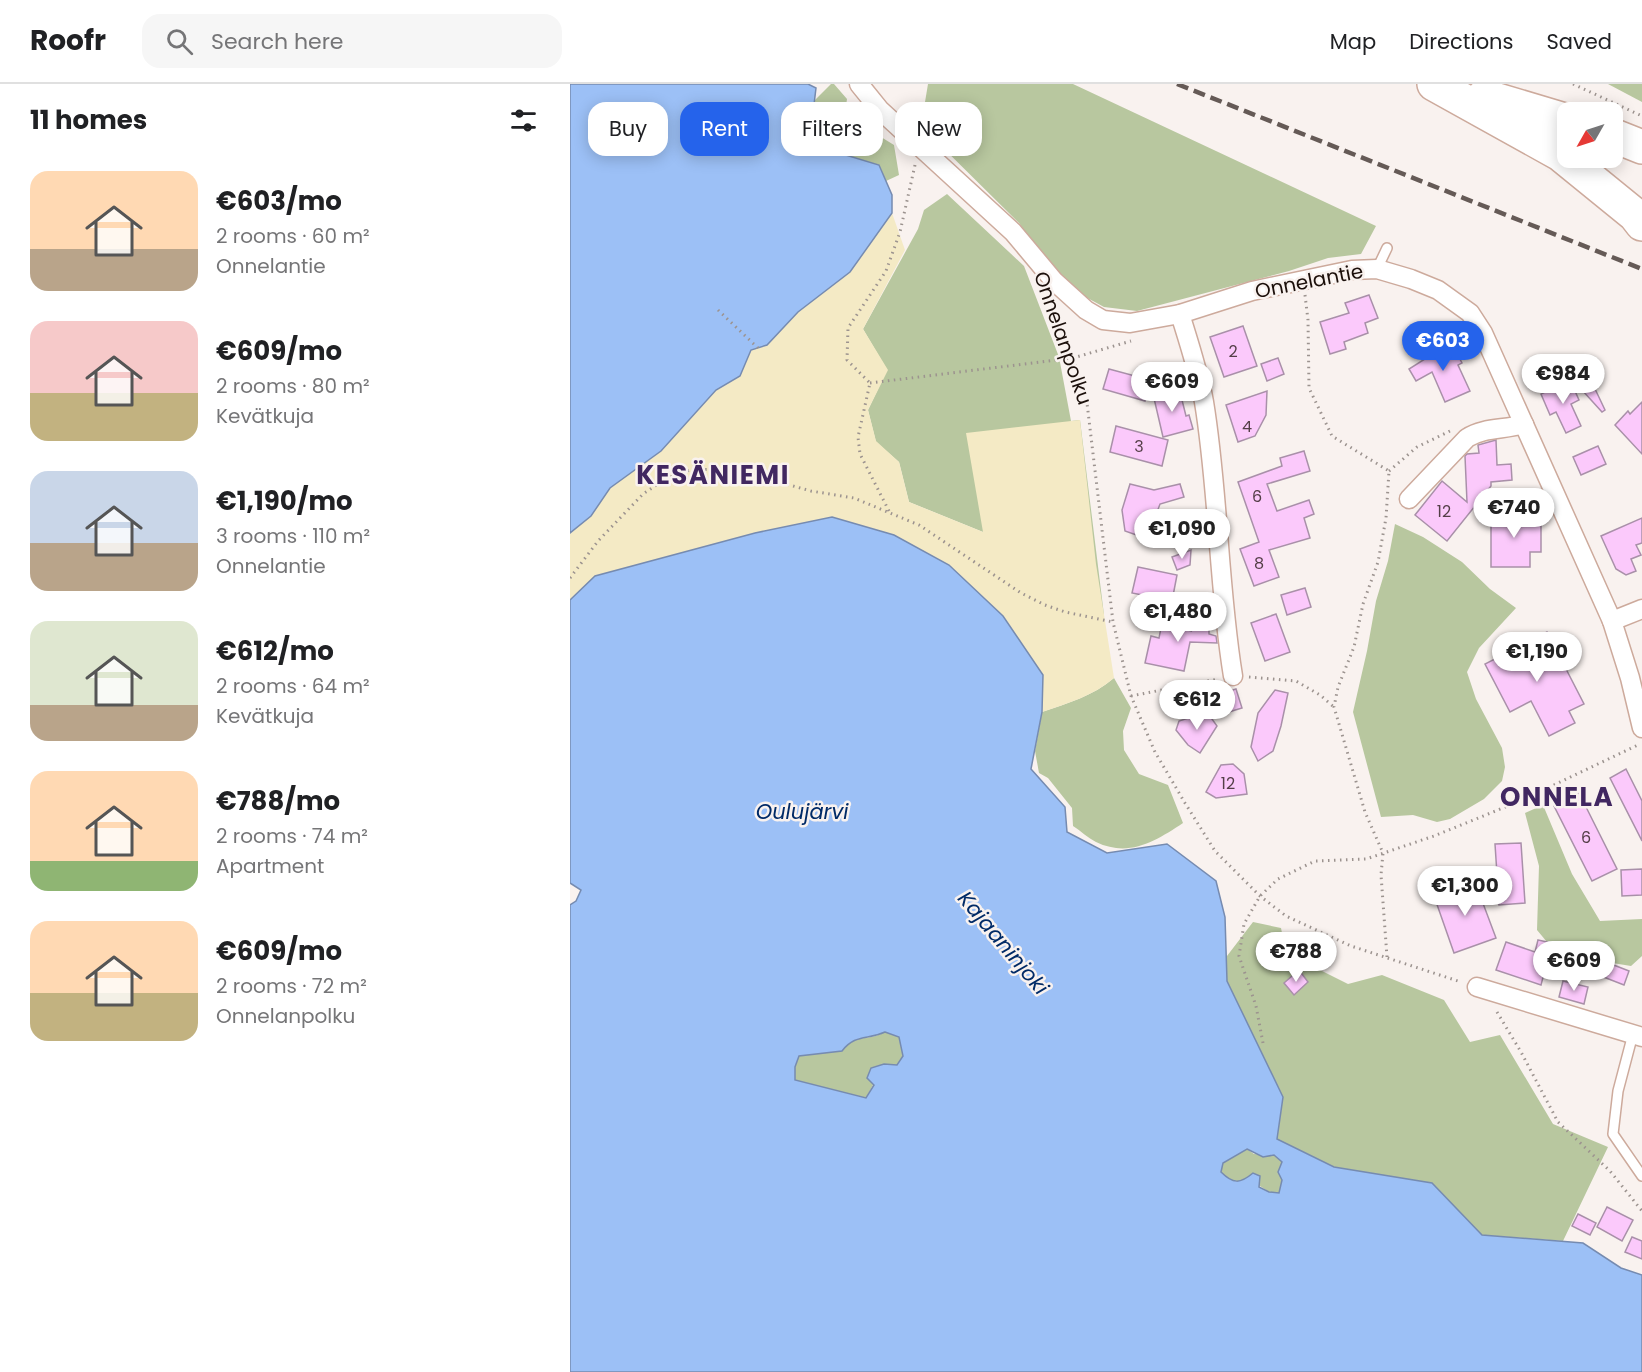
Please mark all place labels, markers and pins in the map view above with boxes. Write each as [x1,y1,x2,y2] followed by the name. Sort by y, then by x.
[1407,321,1479,372] pin: €603
[1527,354,1599,405] pin: €984
[1136,362,1208,413] pin: €609
[1478,488,1550,539] pin: €740
[1133,509,1231,560] pin: €1,090
[1129,592,1227,643] pin: €1,480
[1488,632,1586,683] pin: €1,190
[1161,680,1233,731] pin: €612
[1416,866,1514,917] pin: €1,300
[1260,932,1332,983] pin: €788
[1538,941,1610,992] pin: €609

